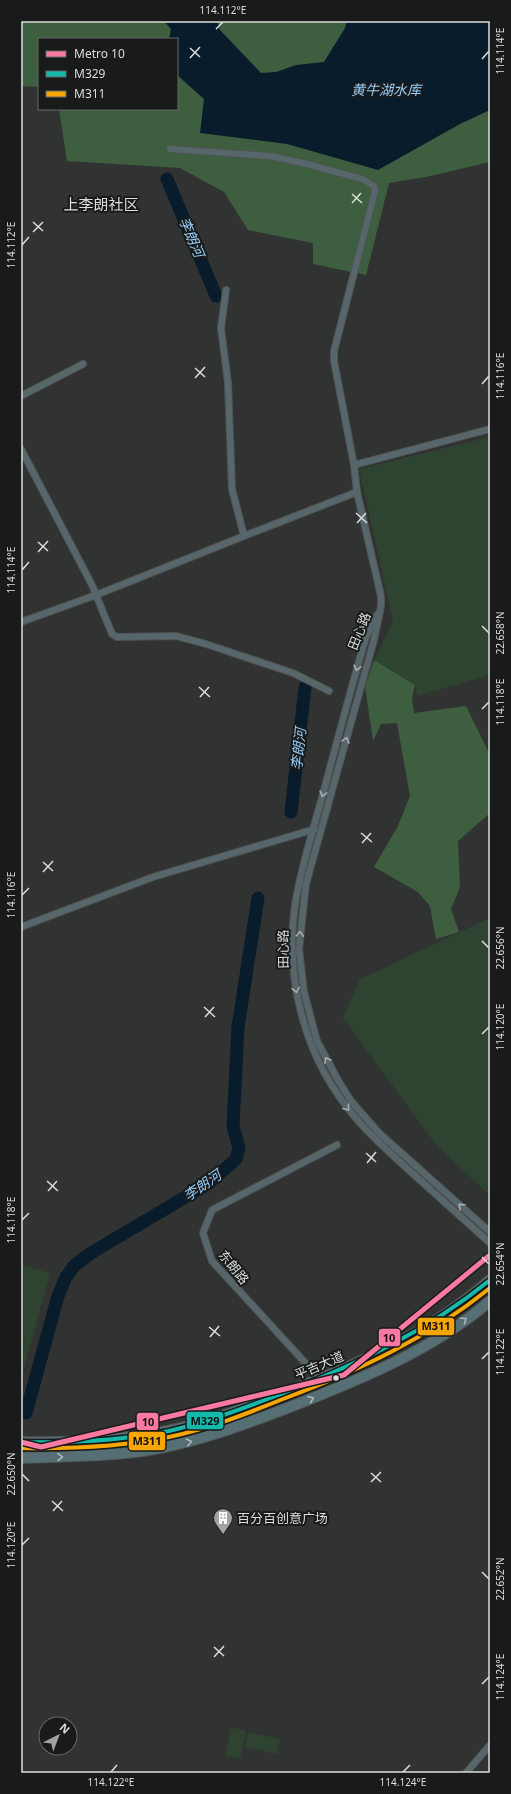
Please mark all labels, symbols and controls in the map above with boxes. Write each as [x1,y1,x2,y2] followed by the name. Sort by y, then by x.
[200,3,246,17] text: 114.112°E
[493,28,507,74] text: 114.114°E
[38,38,178,110] legend
[74,45,125,62] text: Metro 10
[74,65,106,82] text: M329
[351,80,423,99] water label: 黄牛湖水库
[74,85,105,102] text: M311
[63,194,139,214] district label: 上李朗社区
[175,214,210,263] water label: 李朗河
[4,222,18,268] text: 114.112°E
[493,353,507,399] text: 114.116°E
[4,547,18,593] text: 114.114°E
[343,610,375,652] street label: 田心路
[493,611,507,655] text: 22.658°N
[353,664,362,671] one-way arrow
[493,679,507,725] text: 114.118°E
[286,724,310,771] water label: 李朗河
[341,737,350,744] one-way arrow
[319,790,328,797] one-way arrow
[4,872,18,918] text: 114.116°E
[493,926,507,970] text: 22.656°N
[274,929,292,969] street label: 田心路
[296,931,305,937] one-way arrow
[291,987,300,993] one-way arrow
[493,1004,507,1050] text: 114.120°E
[324,1057,332,1064] one-way arrow
[343,1103,350,1110] one-way arrow
[179,1163,227,1205] water label: 李朗河
[4,1197,18,1243] text: 114.118°E
[458,1203,466,1211] one-way arrow
[493,1242,507,1286] text: 22.654°N
[215,1246,253,1288] street label: 东朗路
[417,1317,455,1336] line badge: M311
[421,1318,451,1333] text: M311
[459,1318,466,1325] one-way arrow
[378,1328,401,1347] line badge: 10
[493,1329,507,1375] text: 114.122°E
[383,1330,395,1345] text: 10
[292,1347,346,1383] street label: 平吉大道
[331,1373,341,1383] unlabelled marker
[308,1395,315,1403] one-way arrow
[186,1411,224,1430] line badge: M329
[136,1412,159,1431] line badge: 10
[190,1413,220,1428] text: M329
[142,1414,154,1429] text: 10
[128,1431,166,1451] line badge: M311
[132,1433,162,1448] text: M311
[186,1438,192,1446] one-way arrow
[4,1452,18,1496] text: 22.650°N
[57,1453,63,1461] one-way arrow
[212,1507,234,1535] building icon: 百分百创意广场
[237,1509,328,1527] place label: 百分百创意广场
[4,1522,18,1568] text: 114.120°E
[493,1557,507,1601] text: 22.652°N
[493,1654,507,1700] text: 114.124°E
[38,1716,78,1756] north arrow
[57,1720,73,1737] text: N
[88,1775,134,1789] text: 114.122°E
[380,1775,426,1789] text: 114.124°E

